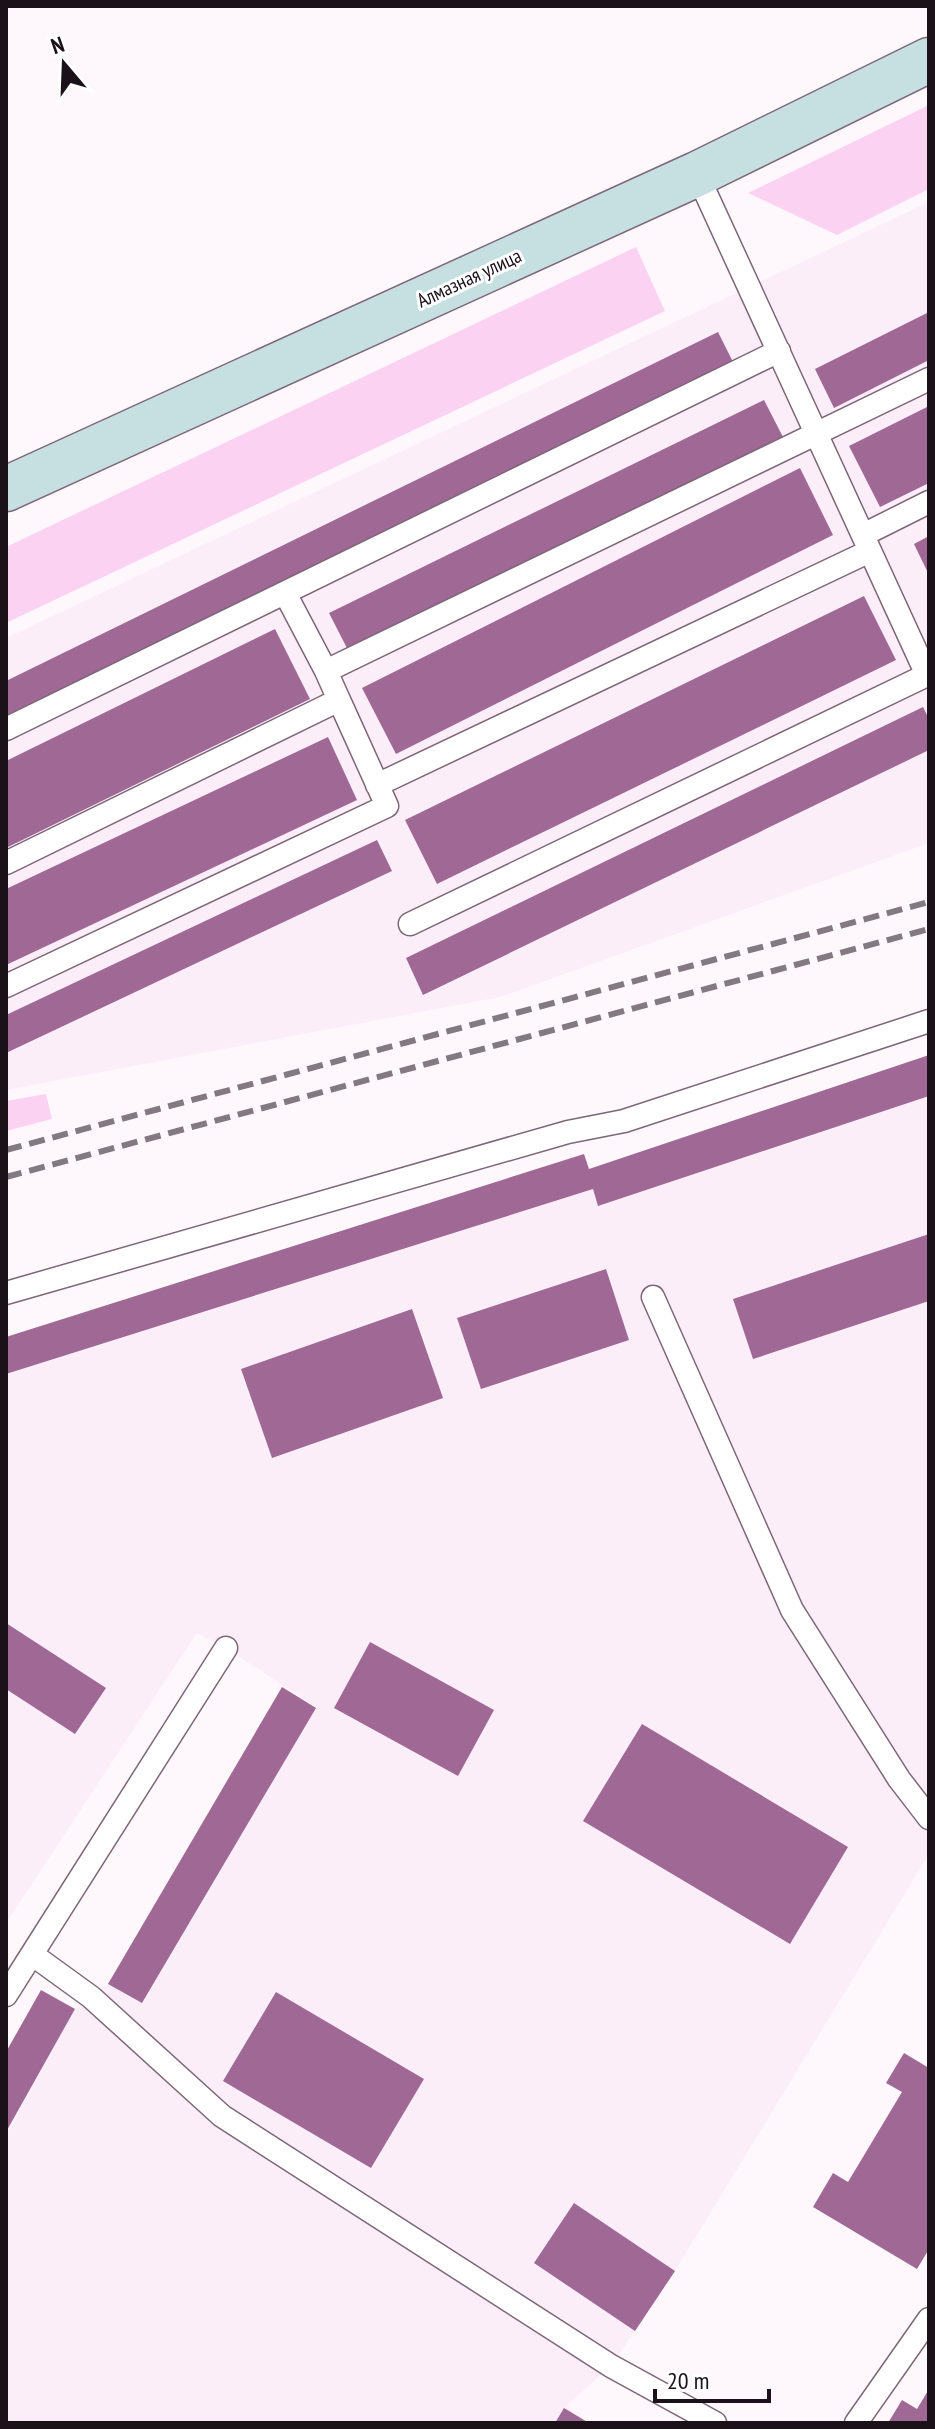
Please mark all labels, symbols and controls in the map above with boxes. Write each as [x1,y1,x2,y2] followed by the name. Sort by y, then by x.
[24,24,104,104] north arrow
[47,30,68,60] text: N
[413,242,525,314] street label: Алмазная улица
[655,2353,769,2403] scale bar
[667,2365,709,2396] text: 20 m

